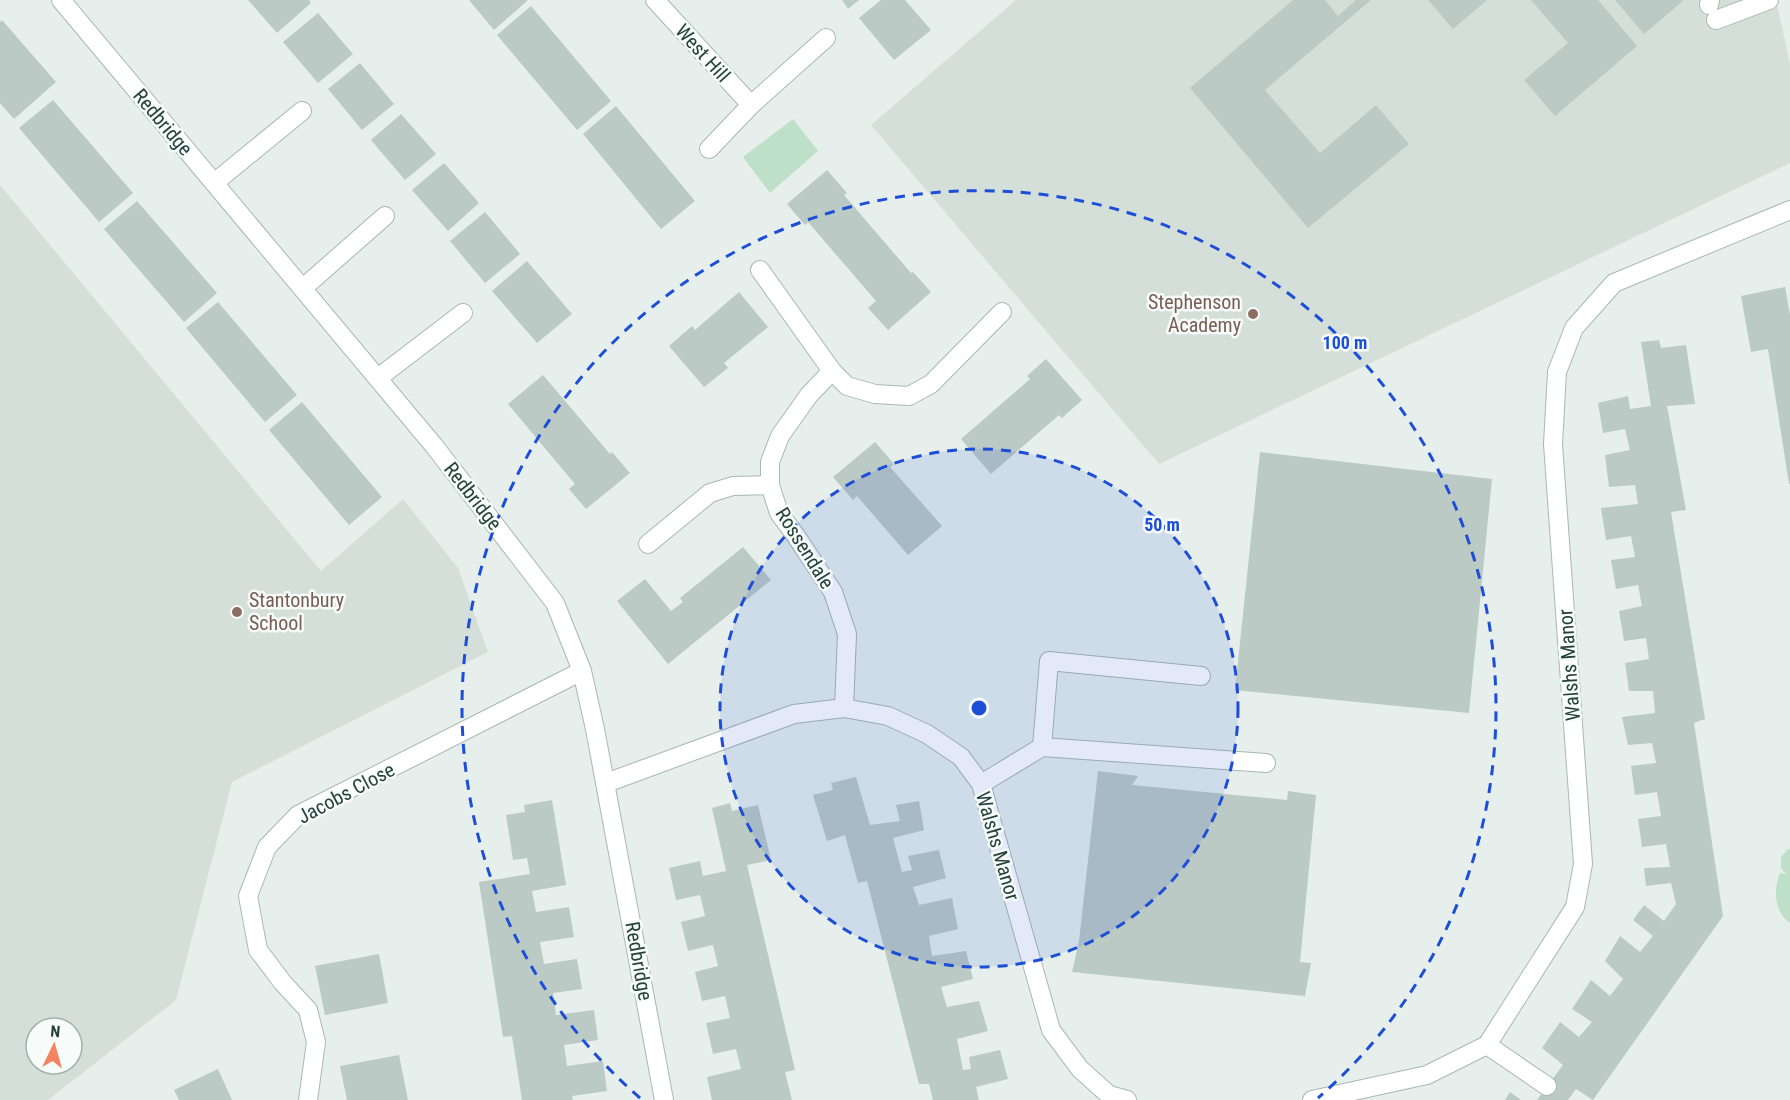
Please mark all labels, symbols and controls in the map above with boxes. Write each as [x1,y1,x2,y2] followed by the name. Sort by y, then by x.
[671,19,735,87] street label: West Hill
[128,84,198,160] street label: Redbridge
[1148,290,1241,337] place label: Stephenson Academy
[1246,307,1260,321] marker: Stephenson Academy
[1323,332,1367,353] text: 100 m
[439,457,507,535] street label: Redbridge
[771,503,839,593] street label: Rossendale
[1144,514,1180,535] text: 50 m
[249,588,344,635] place label: Stantonbury School
[230,605,244,619] marker: Stantonbury School
[1553,608,1585,722] street label: Walshs Manor
[969,698,989,718] centre of rings
[293,757,399,829] street label: Jacobs Close
[971,789,1025,903] street label: Walshs Manor
[620,920,658,1002] street label: Redbridge
[24,1016,84,1076] north arrow
[50,1022,61,1041] text: N

